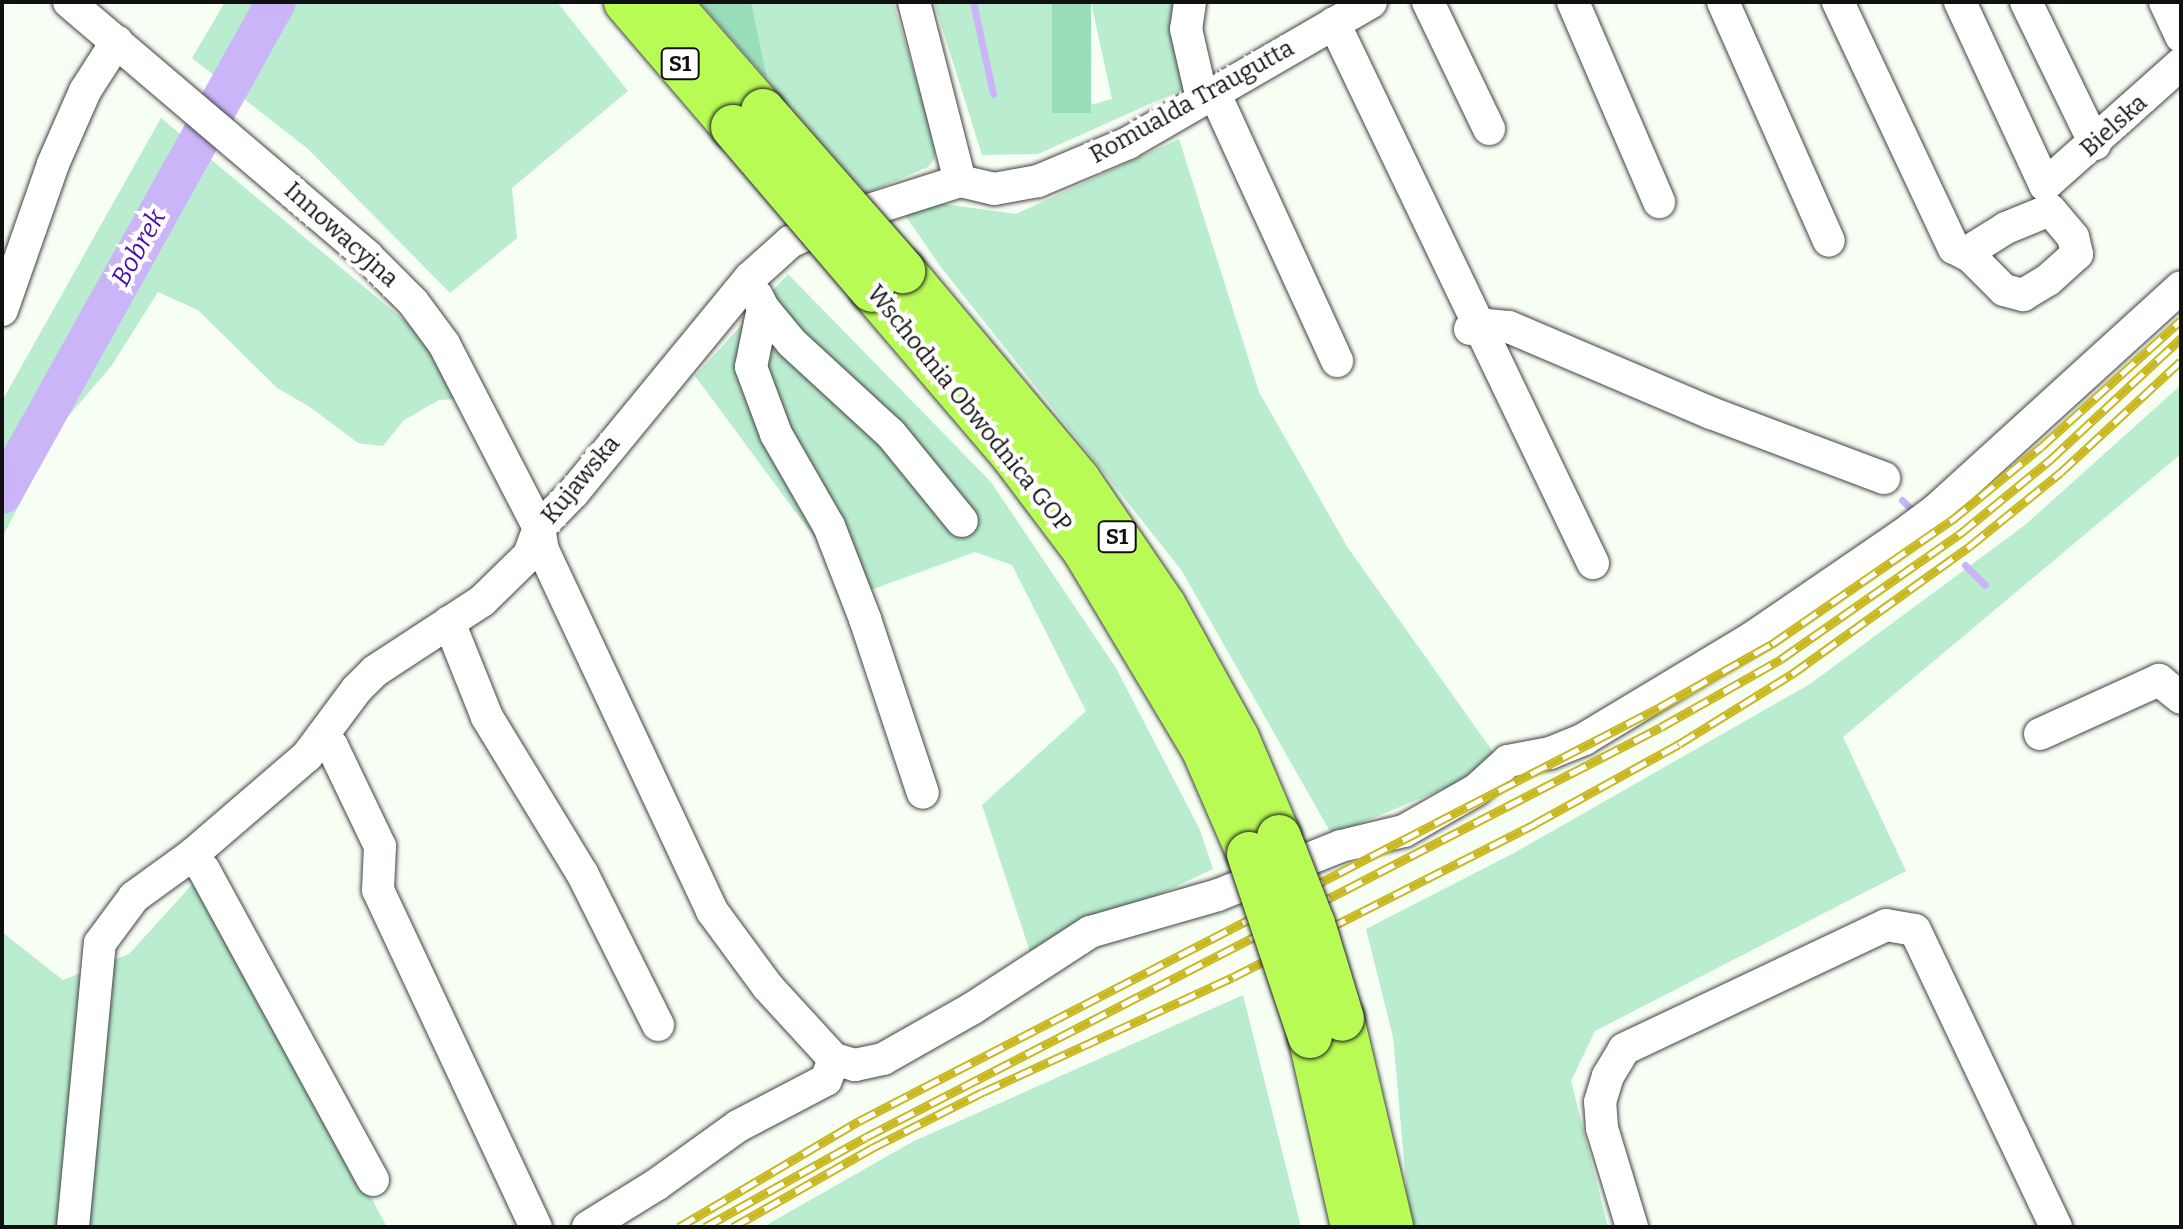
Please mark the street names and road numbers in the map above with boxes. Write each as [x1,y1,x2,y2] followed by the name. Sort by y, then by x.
[1085,34,1299,170] street label: Romualda Traugutta
[660,46,700,82] road number: S1
[2075,89,2153,163] street label: Bielska
[278,176,404,294] street label: Innowacyjna
[861,280,1077,538] street label: Wschodnia Obwodnica GOP
[536,430,626,530] street label: Kujawska
[1097,519,1137,555] road number: S1

